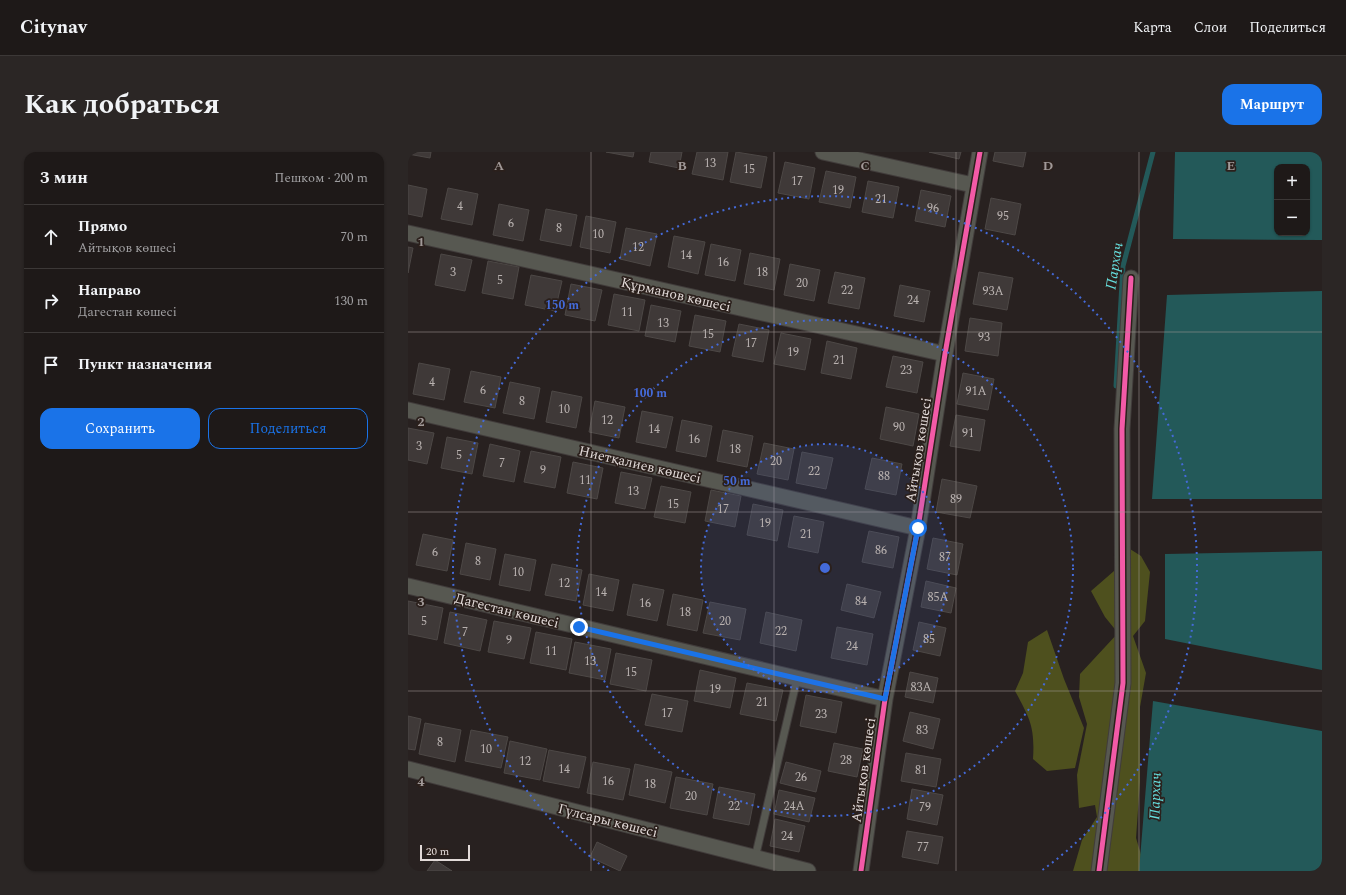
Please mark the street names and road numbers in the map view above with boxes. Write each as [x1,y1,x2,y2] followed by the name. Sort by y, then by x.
[619,272,733,317] street label: Құрманов көшесі
[900,396,937,504] street label: Айтықов көшесі
[577,440,703,489] street label: Ниетқалиев көшесі
[453,587,561,634] street label: Дагестан көшесі
[846,716,881,824] street label: Айтықов көшесі
[556,798,660,843] street label: Гүлсары көшесі

